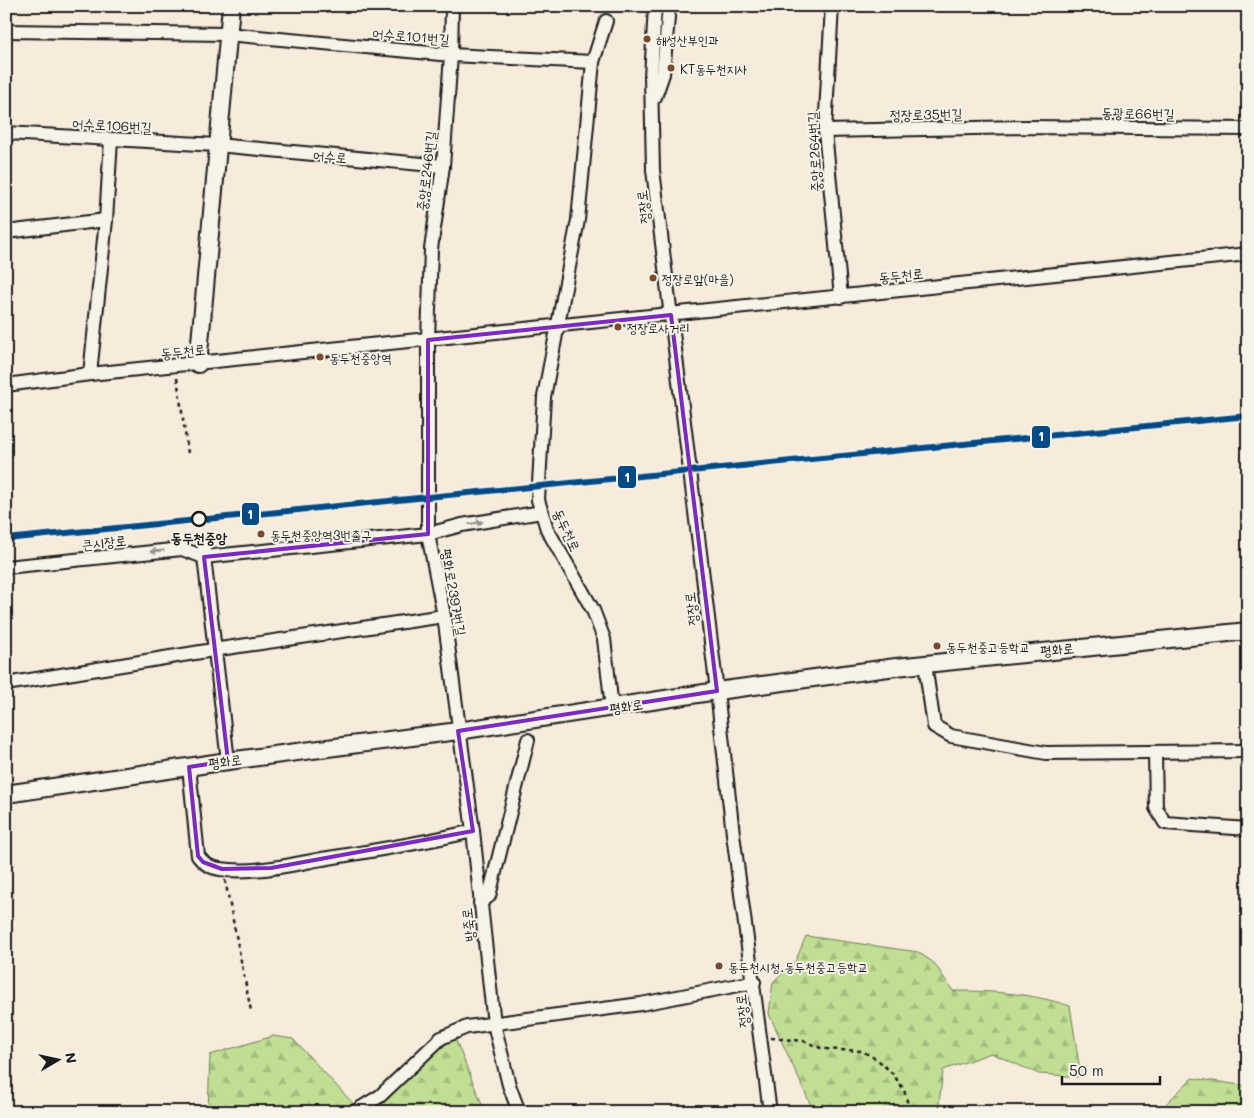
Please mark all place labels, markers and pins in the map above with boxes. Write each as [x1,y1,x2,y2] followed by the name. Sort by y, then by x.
[656,31,719,48] place label: 해성산부인과
[642,34,652,44] marker: 해성산부인과
[680,60,747,77] place label: KT동두천지사
[666,63,676,73] marker: KT동두천지사
[662,270,734,287] place label: 정장로앞(마을)
[648,273,658,283] marker: 정장로앞(마을)
[627,319,690,336] place label: 정장로사거리
[613,322,623,332] marker: 정장로사거리
[329,349,392,366] place label: 동두천중앙역
[315,352,325,362] marker: 동두천중앙역
[191,511,207,527] marker: 동두천중앙
[270,526,372,543] place label: 동두천중앙역3번출구
[171,528,228,547] place label: 동두천중앙
[256,529,266,539] marker: 동두천중앙역3번출구
[946,638,1030,655] place label: 동두천중고등학교
[932,641,942,651] marker: 동두천중고등학교
[728,958,868,975] place label: 동두천시청.동두천중고등학교
[714,961,724,971] marker: 동두천시청.동두천중고등학교

